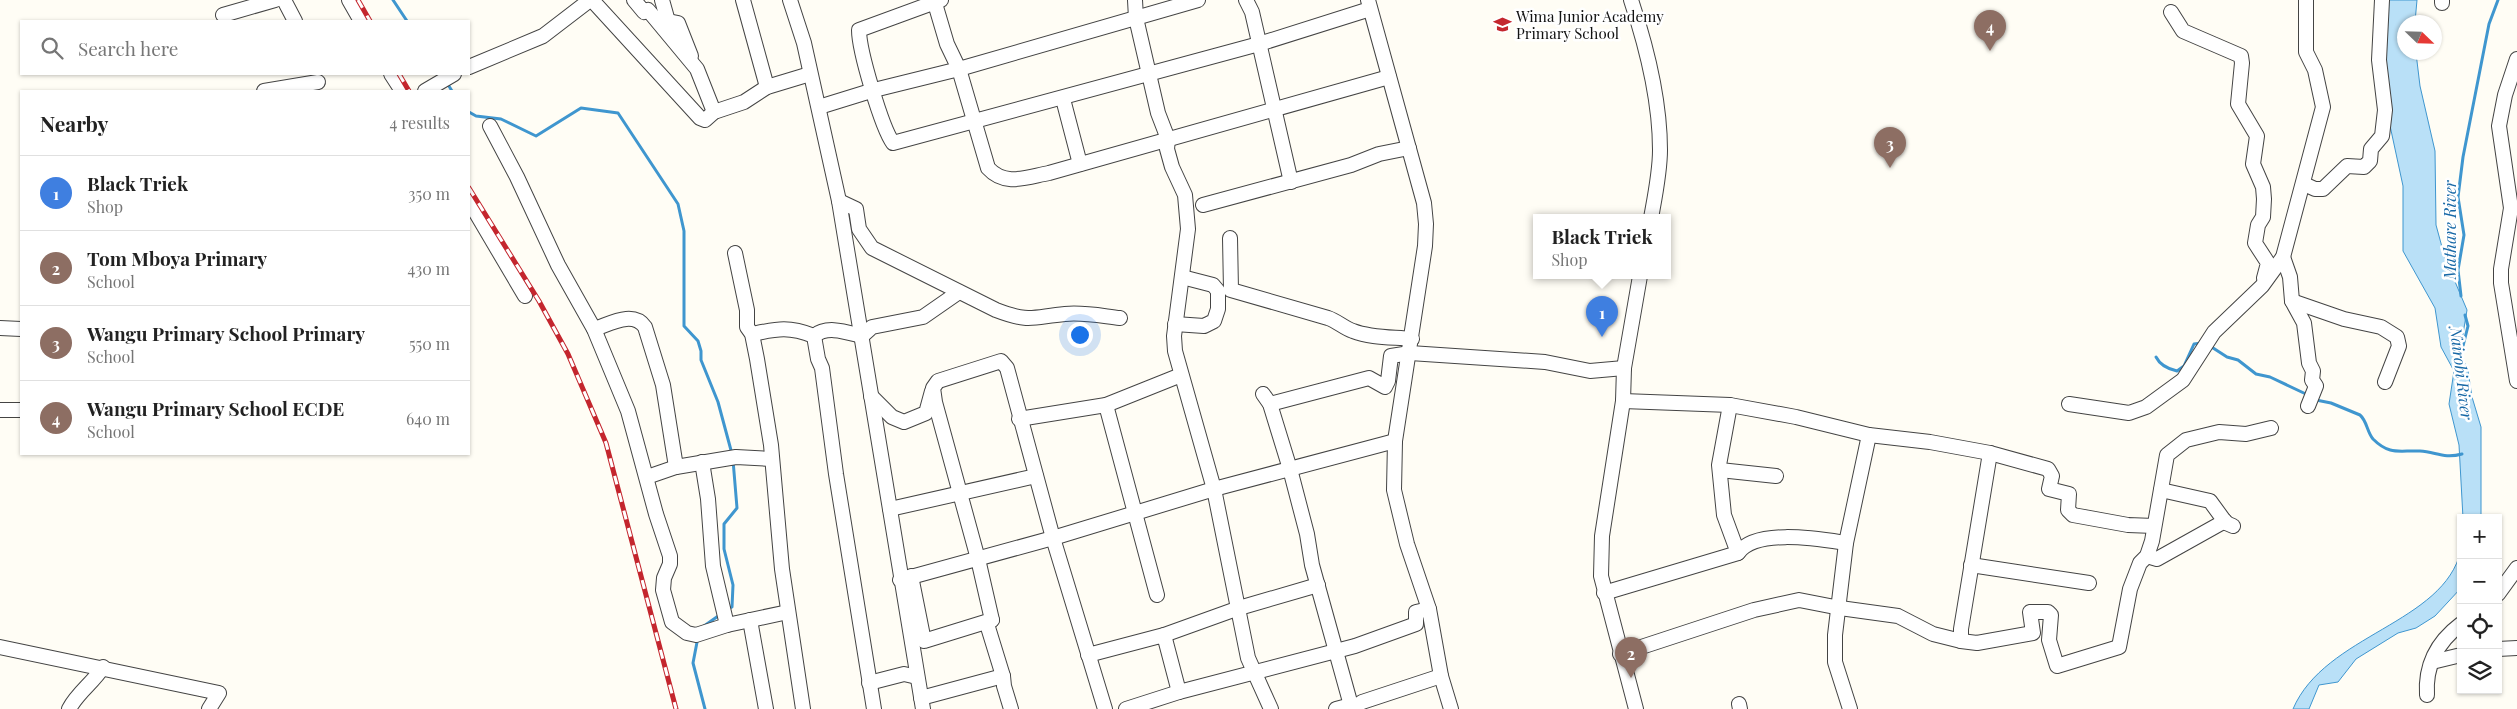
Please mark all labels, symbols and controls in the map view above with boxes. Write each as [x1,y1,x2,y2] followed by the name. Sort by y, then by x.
[1515,6,1664,43] place label: Wima Junior Academy Primary School
[1974,10,2006,51] pin: 4
[1492,15,1512,35] school or university icon: Wima Junior Academy Primary School
[2397,15,2442,60] north arrow
[20,20,470,75] search box
[38,34,66,62] icon: search
[78,35,178,61] text: Search here
[40,109,109,137] text: Nearby
[389,112,450,133] text: 4 results
[1874,127,1906,168] pin: 3
[87,170,188,196] text: Black Triek
[2439,179,2460,281] water label: Mathare River
[53,183,59,204] text: 1
[408,183,450,204] text: 350 m
[87,196,123,217] text: Shop
[1533,214,1671,279] popup
[1551,223,1653,249] text: Black Triek
[87,245,267,271] text: Tom Mboya Primary
[1551,249,1588,270] text: Shop
[52,258,60,279] text: 2
[407,258,450,279] text: 430 m
[87,271,135,292] text: School
[1586,296,1618,337] pin: 1
[87,320,365,346] text: Wangu Primary School Primary
[1067,322,1093,348] your location
[2446,323,2478,422] water label: Nairobi River
[52,333,60,354] text: 3
[409,333,450,354] text: 550 m
[87,346,135,367] text: School
[87,395,344,421] text: Wangu Primary School ECDE
[52,408,60,429] text: 4
[406,408,450,429] text: 640 m
[87,421,135,442] text: School
[2457,514,2502,694] map controls
[2457,514,2502,559] button: +
[2457,559,2502,604] button: −
[2457,604,2502,649] button: locate
[1615,637,1647,678] pin: 2
[2457,649,2502,694] button: layers

